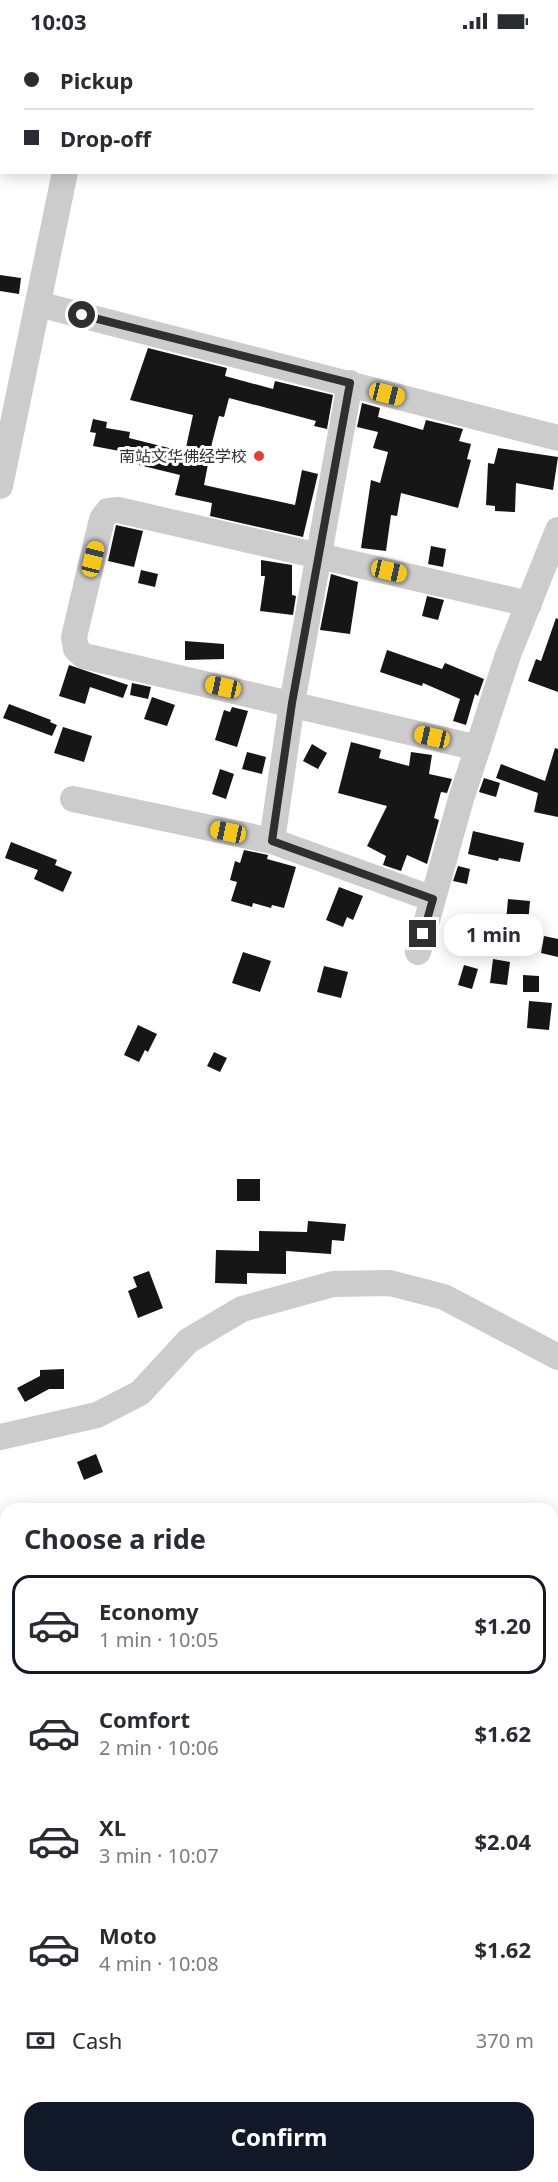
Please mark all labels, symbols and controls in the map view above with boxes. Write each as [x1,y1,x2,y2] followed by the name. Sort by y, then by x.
[30,6,87,36] text: 10:03
[60,65,133,95] text: Pickup
[60,123,151,153] text: Drop-off
[68,301,95,328] route start
[367,381,407,407] car
[119,445,247,467] place label: 南站文华佛经学校
[252,449,266,463] marker: 南站文华佛经学校
[80,539,106,579] car
[369,558,409,584] car
[204,674,242,700] car
[412,724,452,750] car
[209,819,247,845] car
[444,913,543,955] callout: 1 min
[409,920,436,947] route end
[466,921,521,948] text: 1 min
[24,1520,206,1557] text: Choose a ride
[99,1596,198,1626] text: Economy
[27,1598,81,1652] icon: car
[474,1610,531,1640] text: $1.20
[99,1626,219,1653] text: 1 min · 10:05
[99,1704,190,1734] text: Comfort
[27,1706,81,1760] icon: car
[474,1718,531,1748] text: $1.62
[99,1734,219,1761] text: 2 min · 10:06
[99,1812,126,1842] text: XL
[27,1814,81,1868] icon: car
[474,1826,531,1856] text: $2.04
[99,1842,219,1869] text: 3 min · 10:07
[99,1920,157,1950] text: Moto
[27,1922,81,1976] icon: car
[474,1934,531,1964] text: $1.62
[99,1950,219,1977] text: 4 min · 10:08
[24,2024,57,2057] icon: cash
[72,2025,122,2055] text: Cash
[476,2027,534,2054] text: 370 m
[24,2102,534,2171] button: Confirm

